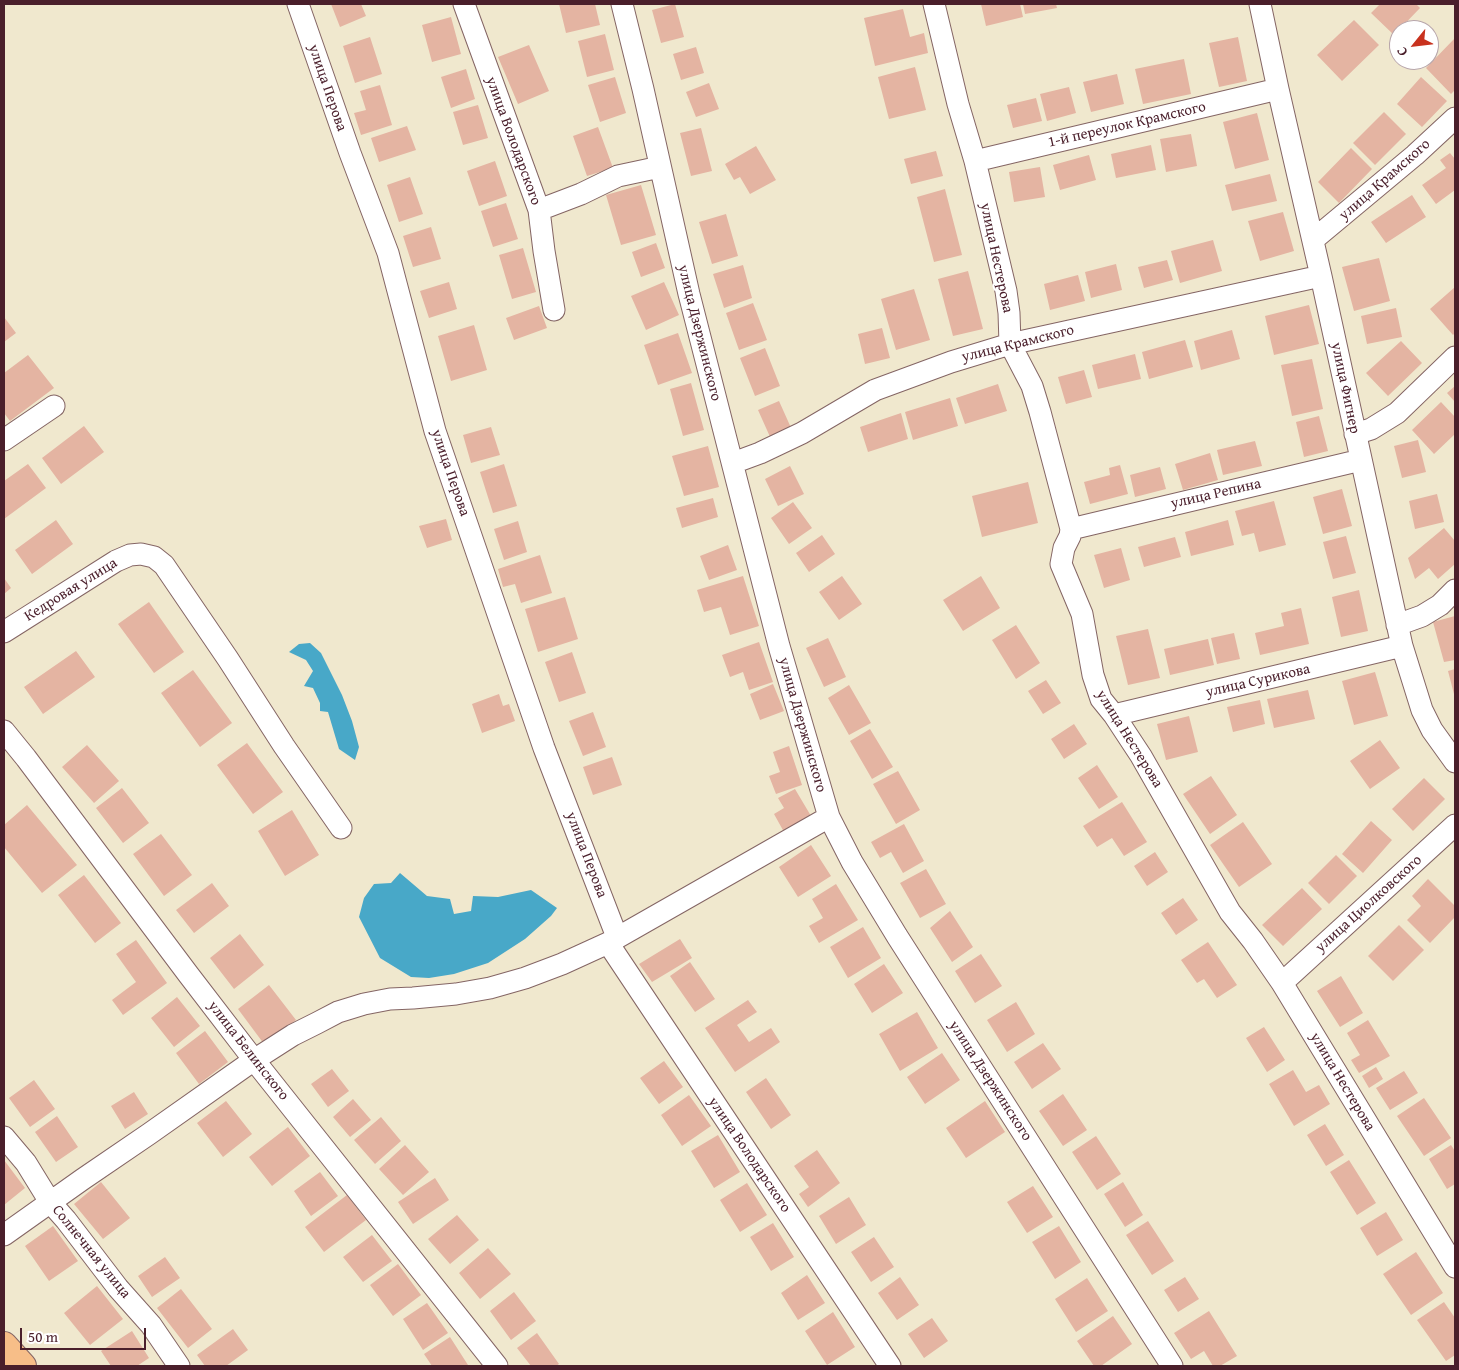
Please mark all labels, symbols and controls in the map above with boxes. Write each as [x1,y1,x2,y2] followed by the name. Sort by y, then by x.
[1389,20,1439,70] north arrow
[304,42,350,134] street label: улица Перова
[1391,43,1412,60] text: С
[481,74,545,208] street label: улица Володарского
[1046,98,1208,152] street label: 1-й переулок Крамского
[1336,135,1434,225] street label: улица Крамского
[976,201,1016,315] street label: улица Нестерова
[673,263,725,403] street label: улица Дзержинского
[960,321,1076,367] street label: улица Крамского
[1327,341,1363,435] street label: улица Фигнер
[427,427,473,519] street label: улица Перова
[1169,475,1263,513] street label: улица Репина
[21,554,121,626] street label: Кедровая улица
[774,655,830,795] street label: улица Дзержинского
[1204,660,1312,702] street label: улица Сурикова
[1092,687,1166,791] street label: улица Нестерова
[561,809,611,901] street label: улица Перова
[1312,851,1426,957] street label: улица Циолковского
[204,998,292,1104] street label: улица Белинского
[944,1017,1036,1145] street label: улица Дзержинского
[1305,1029,1379,1135] street label: улица Нестерова
[704,1094,794,1216] street label: улица Володарского
[48,1202,134,1302] street label: Солнечная улица
[22,1318,149,1350] scale bar
[28,1326,58,1347] text: 50 m

